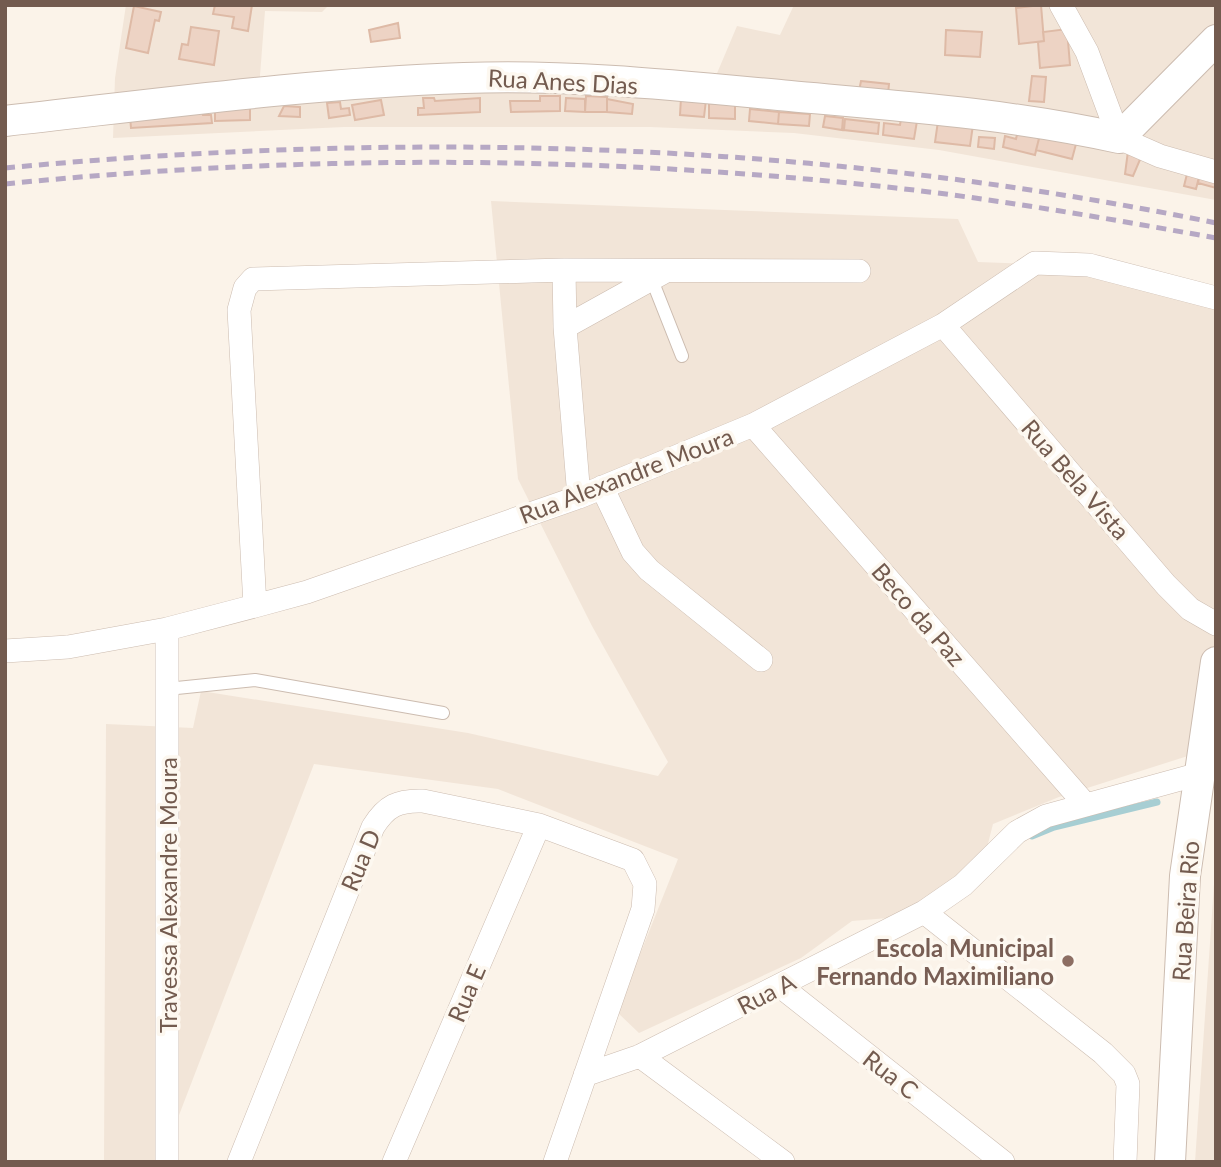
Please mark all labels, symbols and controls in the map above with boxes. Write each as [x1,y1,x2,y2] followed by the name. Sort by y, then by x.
[487,63,639,99] street label: Rua Anes Dias
[1016,413,1136,545] street label: Rua Bela Vista
[515,421,737,529] street label: Rua Alexandre Moura
[866,556,972,672] street label: Beco da Paz
[153,757,182,1033] street label: Travessa Alexandre Moura
[334,825,386,895] street label: Rua D
[1166,840,1204,982] street label: Rua Beira Rio
[816,933,1054,990] place label: Escola Municipal Fernando Maximiliano
[1060,953,1076,969] marker: Escola Municipal Fernando Maximiliano
[441,960,491,1026] street label: Rua E
[732,966,801,1020] street label: Rua A
[858,1043,924,1105] street label: Rua C

